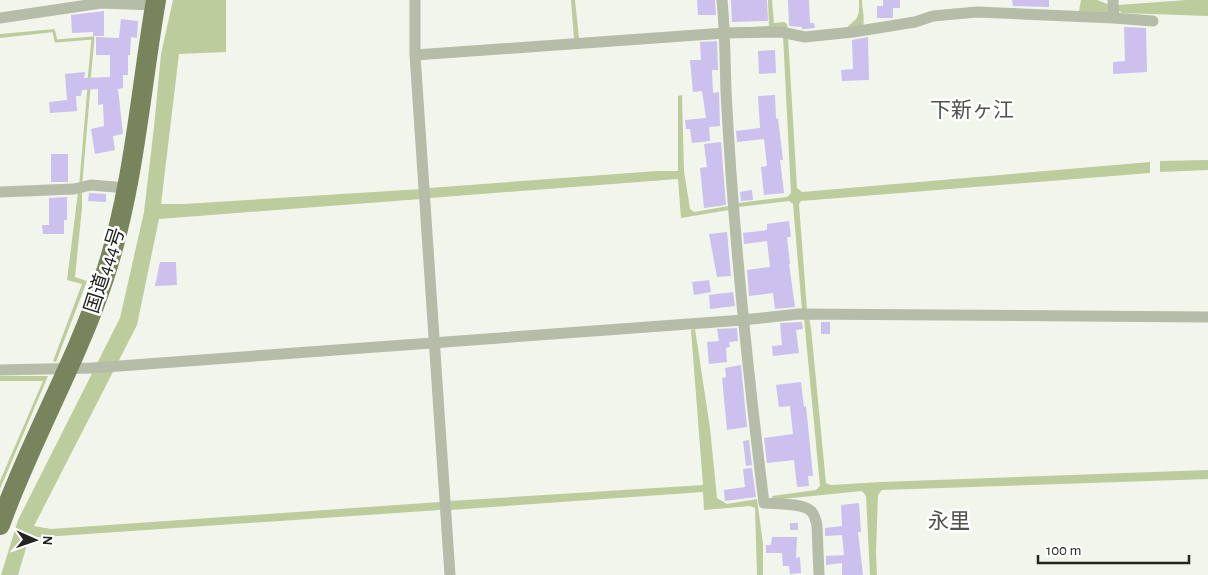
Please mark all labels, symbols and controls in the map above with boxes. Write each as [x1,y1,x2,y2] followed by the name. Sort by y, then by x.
[930,99,1014,121] district label: 下新ヶ江
[81,225,128,316] street label: 国道444号
[928,510,970,532] district label: 永里
[10,515,60,565] north arrow
[1038,532,1189,564] scale bar
[40,535,54,546] text: N
[1046,543,1081,558] text: 100 m

